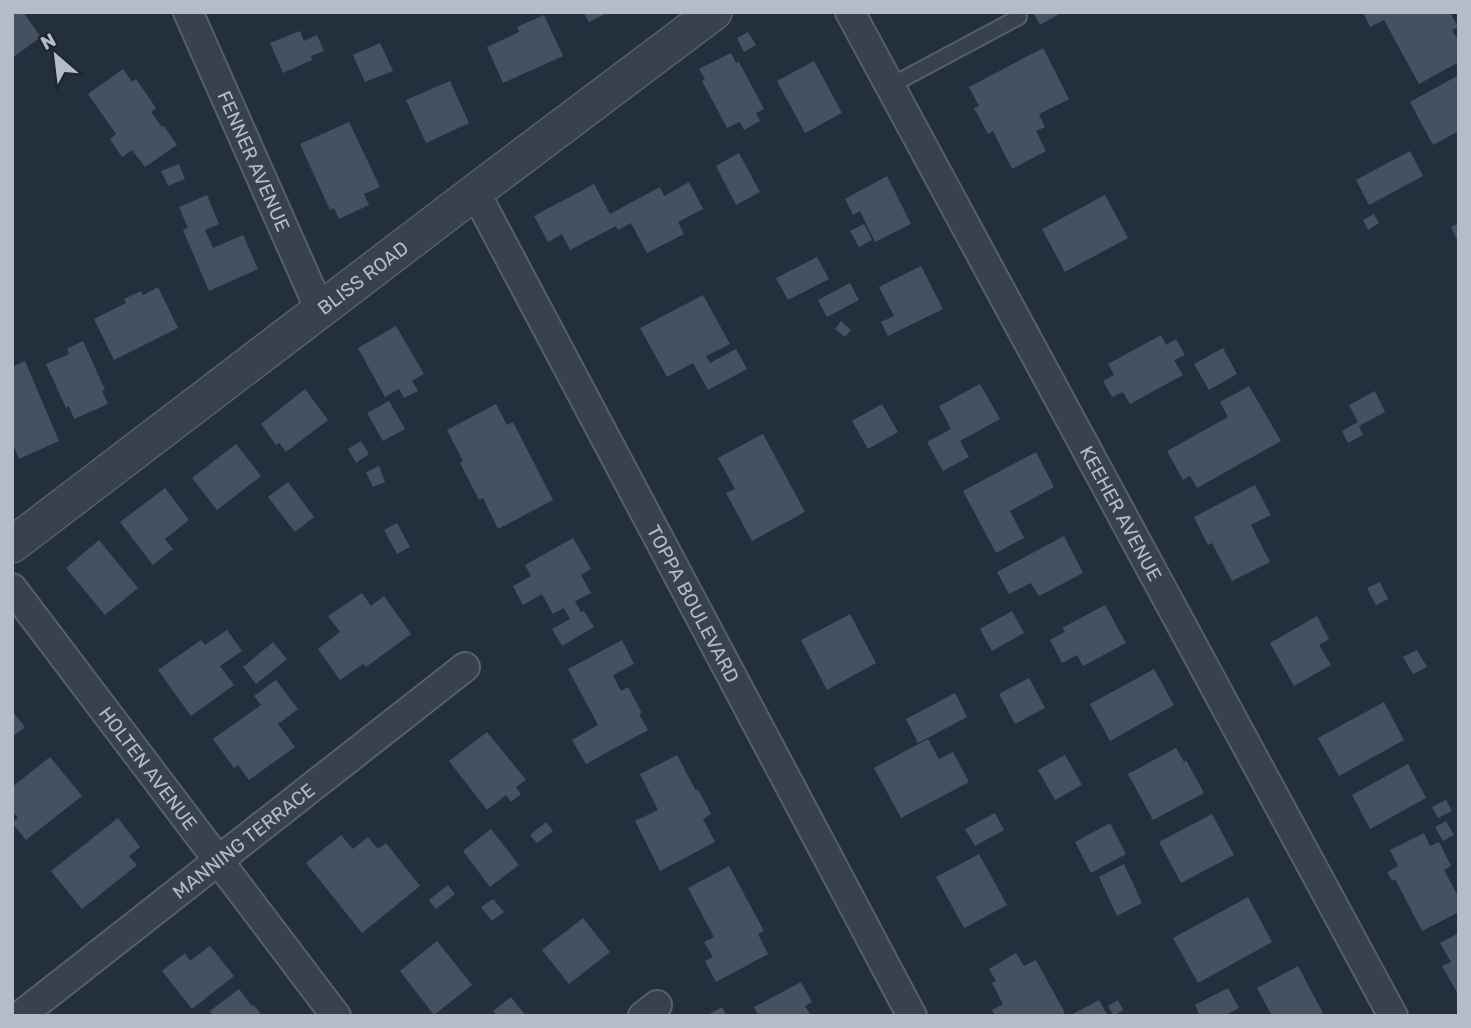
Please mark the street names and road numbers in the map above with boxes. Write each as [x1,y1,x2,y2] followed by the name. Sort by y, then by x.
[213,87,295,235] street label: FENNER AVENUE
[313,236,413,319] street label: BLISS ROAD
[1075,442,1167,585] street label: KEEHER AVENUE
[642,521,744,686] street label: TOPPA BOULEVARD
[94,702,202,834] street label: HOLTEN AVENUE
[168,778,319,903] street label: MANNING TERRACE

